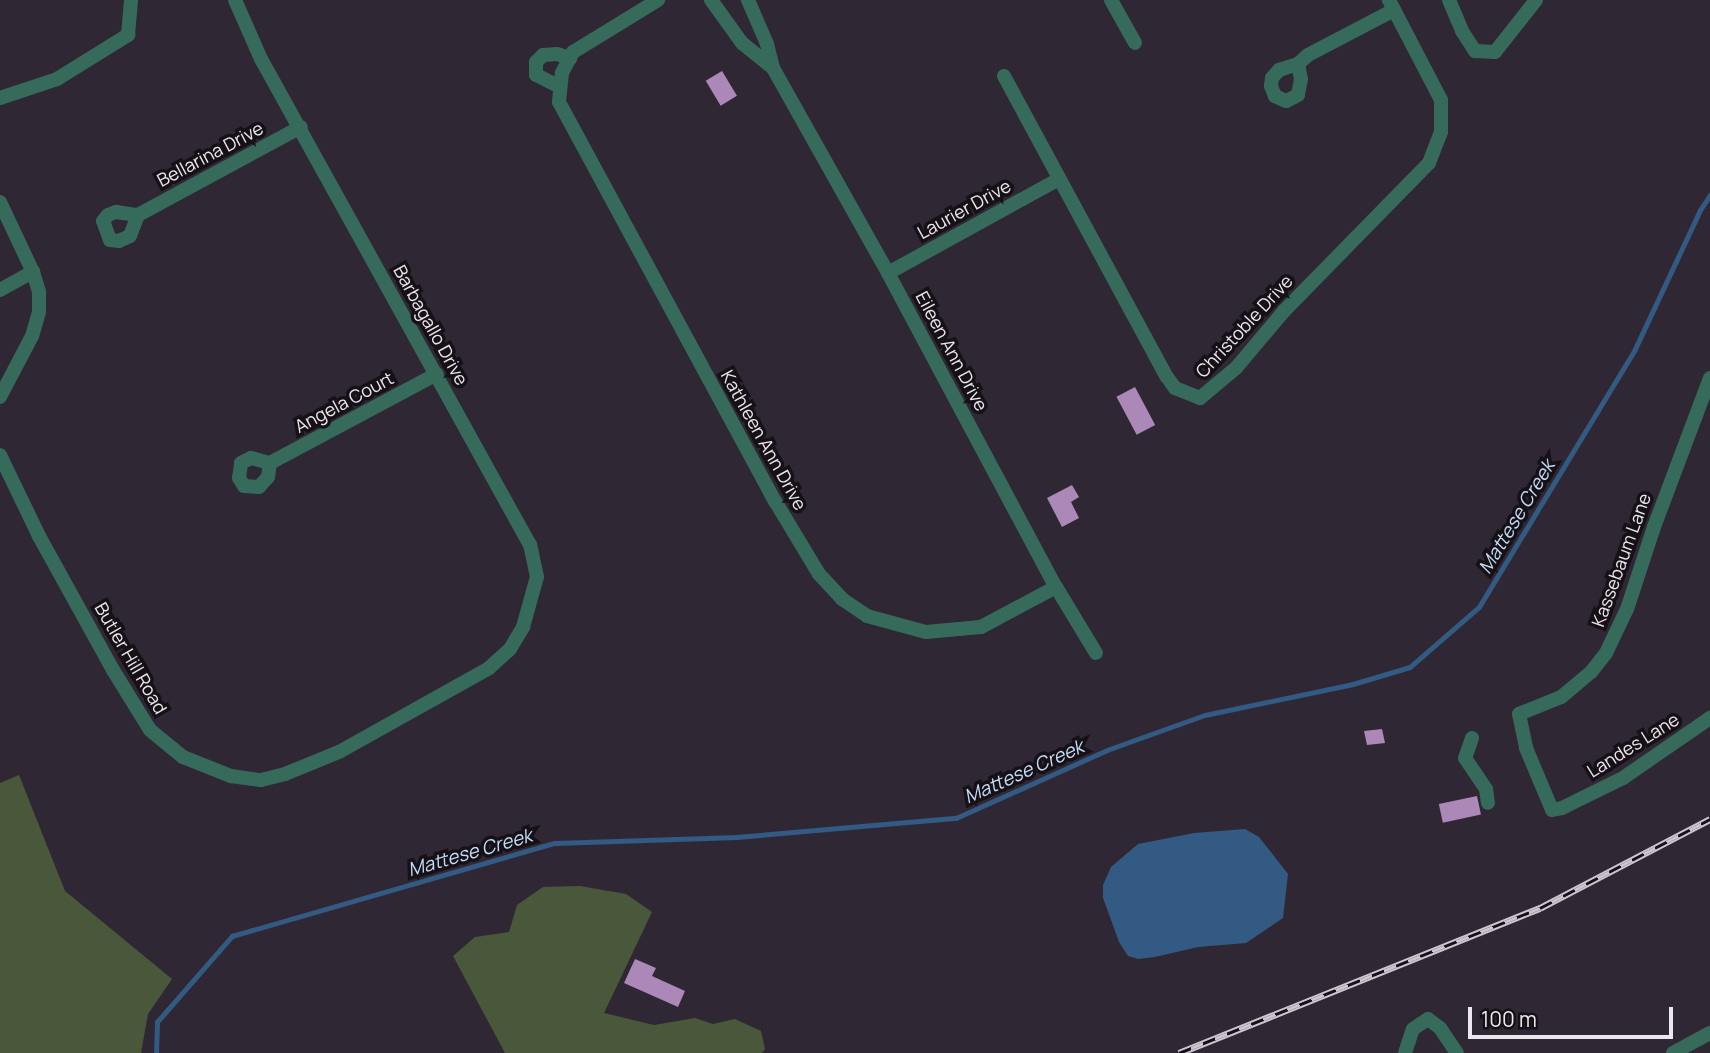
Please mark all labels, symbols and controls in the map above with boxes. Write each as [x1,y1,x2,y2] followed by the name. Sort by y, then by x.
[153,117,267,191] street label: Bellarina Drive
[914,175,1014,243] street label: Laurier Drive
[389,261,473,389] street label: Barbagallo Drive
[1191,270,1297,382] street label: Christoble Drive
[911,288,993,414] street label: Eileen Ann Drive
[717,366,811,514] street label: Kathleen Ann Drive
[291,367,397,437] street label: Angela Court
[1474,456,1560,578] water label: Mattese Creek
[1587,490,1655,630] street label: Kassebaum Lane
[90,599,172,717] street label: Butler Hill Road
[1583,708,1683,782] street label: Landes Lane
[961,735,1087,809] water label: Mattese Creek
[405,824,535,882] water label: Mattese Creek
[1472,993,1677,1038] scale bar
[1481,1005,1537,1033] text: 100 m

